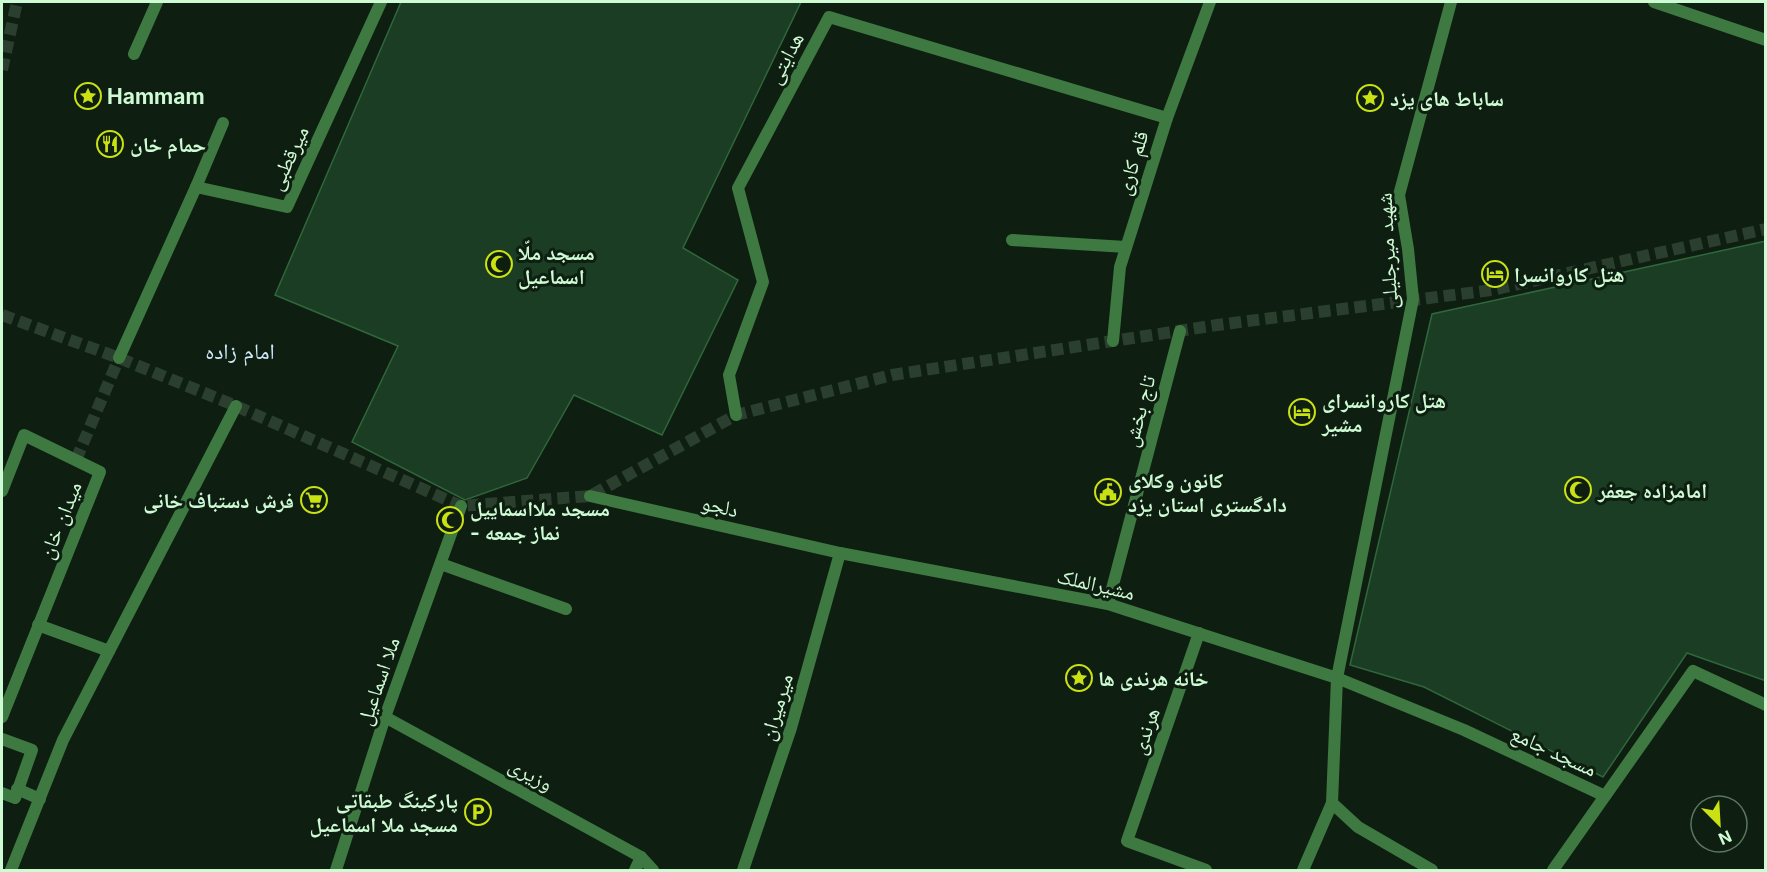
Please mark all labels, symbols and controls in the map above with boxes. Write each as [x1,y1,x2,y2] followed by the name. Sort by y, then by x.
[761,28,810,89] street label: هدایتی
[73,81,103,111] place icon: Hammam
[1355,83,1385,113] place icon: ساباط های یزد
[107,84,205,109] place label: Hammam
[1390,86,1504,111] place label: ساباط های یزد
[262,122,315,195] street label: میرقطبی
[1110,128,1156,199] street label: قلم کاری
[95,129,125,159] restaurant icon: حمام خان
[130,132,206,159] place label: حمام خان
[1371,192,1404,310] street label: شهید میرجلیلی
[518,240,595,290] place label: مسجد ملّا اسماعیل
[484,249,514,279] mosque icon: مسجد ملّا اسماعیل
[1480,259,1510,289] hotel icon: هتل کاروانسرا
[1514,262,1625,288] place label: هتل کاروانسرا
[205,338,275,366] district label: امام زاده
[1117,373,1161,450] street label: تاج بخش
[1321,388,1446,437] place label: هتل کاروانسرای مشیر
[1287,397,1317,427] hotel icon: هتل کاروانسرای مشیر
[1128,468,1287,517] place label: کانون وکلای دادگستری استان یزد
[1563,475,1593,505] mosque icon: امامزاده جعفر
[1093,477,1123,507] public building icon: کانون وکلای دادگستری استان یزد
[33,478,87,562] street label: میدان خان
[1597,478,1707,503] place label: امامزاده جعفر
[299,485,329,515] supermarket icon: فرش دستباف خانی
[143,488,294,514] place label: فرش دستباف خانی
[699,490,741,522] street label: دلجو
[470,496,610,545] place label: مسجد ملااسماییل - نماز جمعه
[435,505,465,535] mosque icon: مسجد ملااسماییل - نماز جمعه
[1055,563,1137,605] street label: مشیرالملک
[351,634,406,729] street label: ملا اسماعیل
[1064,663,1094,693] place icon: خانه هرندی ها
[1098,666,1209,691] place label: خانه هرندی ها
[754,671,798,743] street label: میرمیران
[1125,704,1165,758] street label: هرندی
[1507,720,1601,783] street label: مسجد جامع
[505,752,557,796] street label: وزیری
[310,788,458,838] place label: پارکینگ طبقاتی مسجد ملا اسماعیل
[1689,794,1749,854] north arrow
[463,797,493,827] parking icon: پارکینگ طبقاتی مسجد ملا اسماعیل
[1715,826,1735,849] text: N

